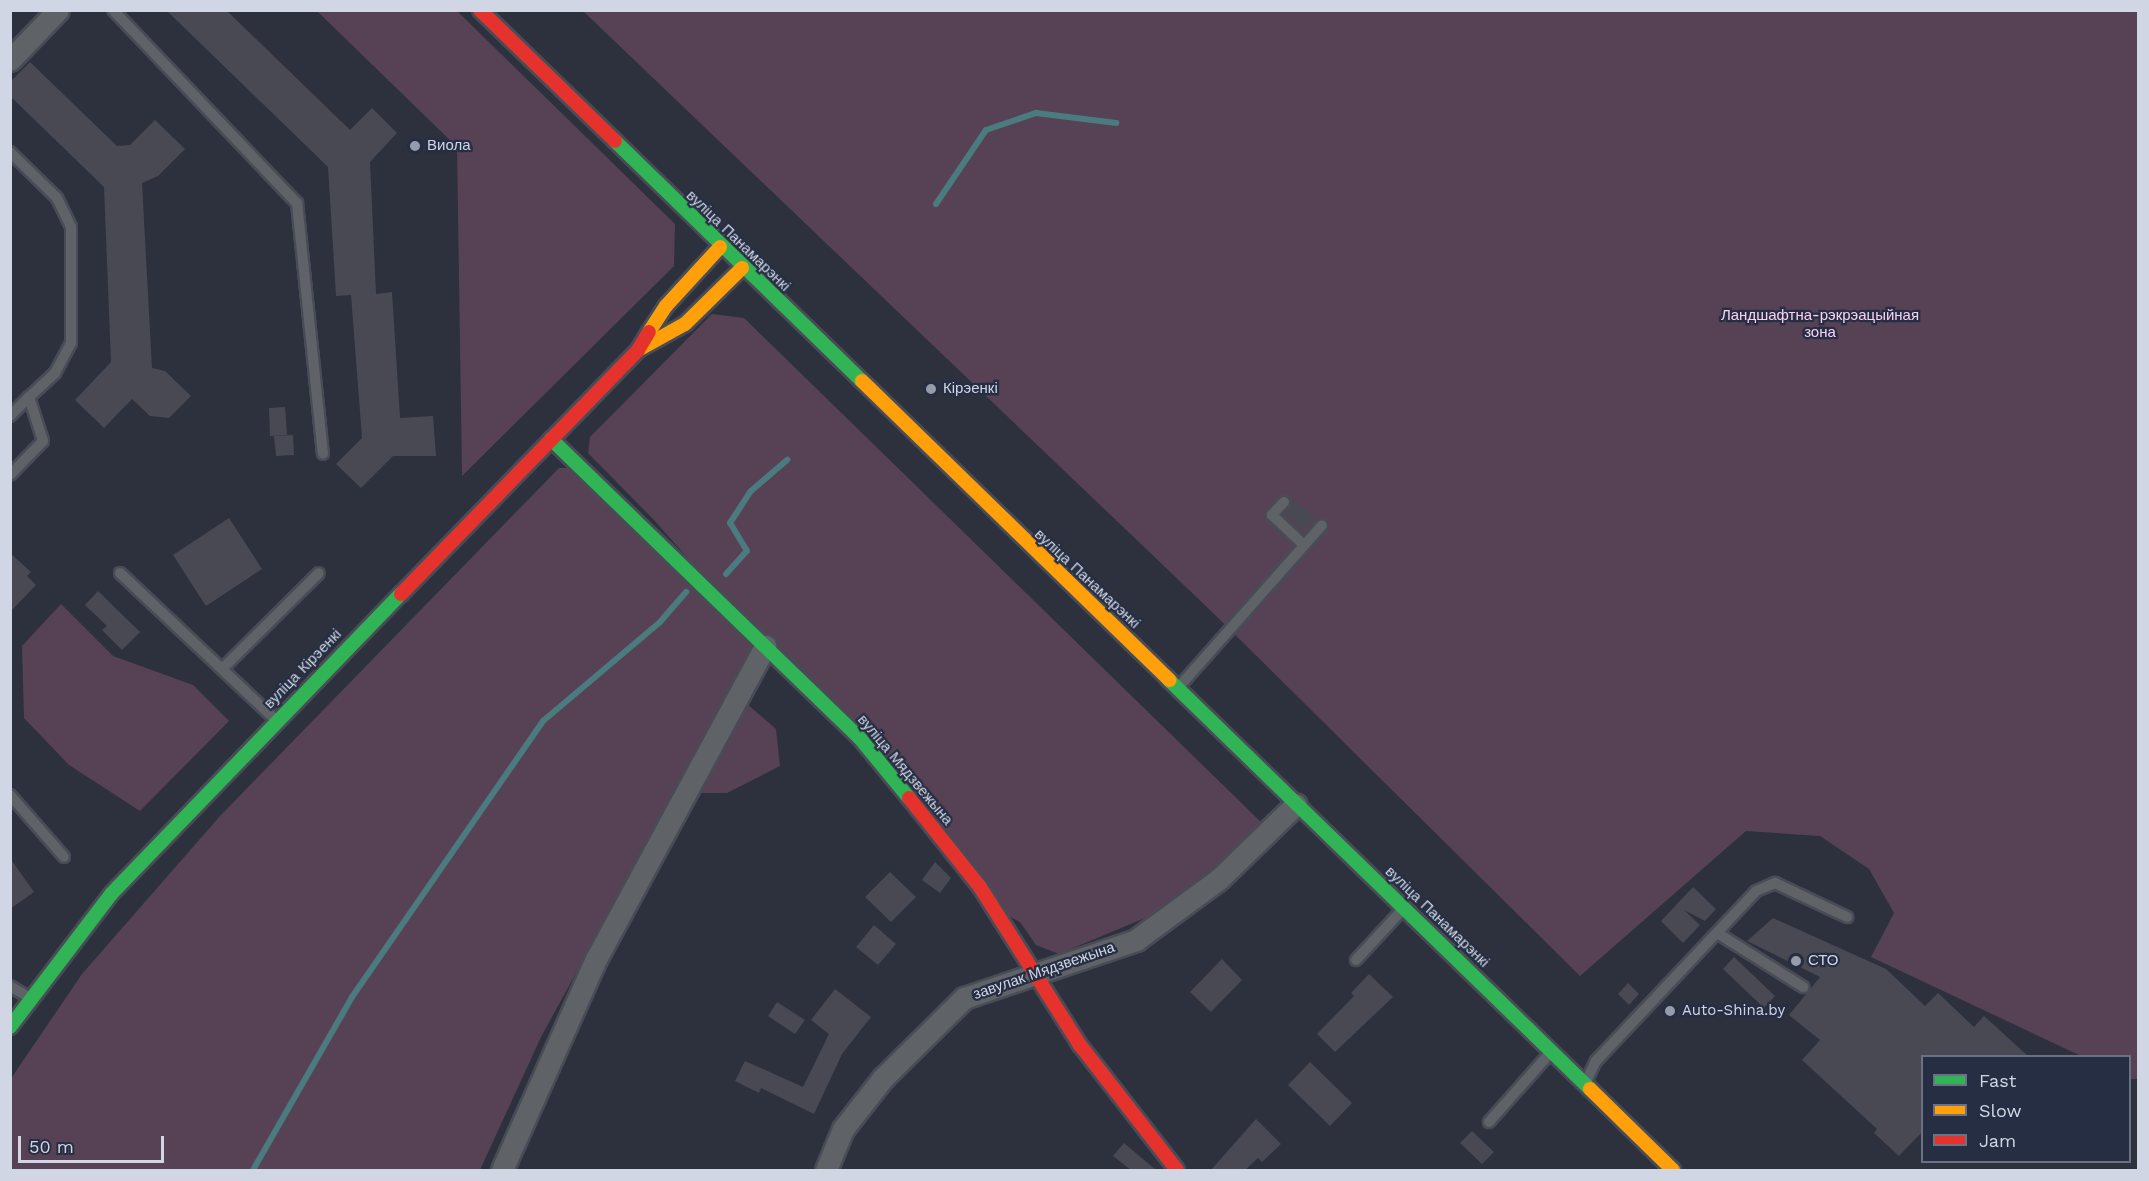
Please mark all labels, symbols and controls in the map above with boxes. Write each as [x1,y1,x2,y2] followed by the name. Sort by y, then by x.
[427,137,470,155] place label: Виола
[408,139,422,153] marker: Виола
[682,187,794,295] street label: вуліца Панамарэнкі
[1721,306,1919,341] park label: Ландшафтна-рэкрэацыйная зона
[943,380,998,398] place label: Кірэенкі
[924,382,938,396] marker: Кірэенкі
[1031,526,1143,632] street label: вуліца Панамарэнкі
[261,625,345,713] street label: вуліца Кірэенкі
[854,711,956,829] street label: вуліца Мядзвежына
[1381,863,1493,971] street label: вуліца Панамарэнкі
[971,938,1117,1004] street label: завулак Мядзвежына
[1808,952,1838,970] place label: СТО
[1789,954,1803,968] marker: СТО
[1682,1002,1785,1020] place label: Auto-Shina.by
[1663,1004,1677,1018] marker: Auto-Shina.by
[1921,1055,2131,1163] legend
[1979,1070,2016,1091] text: Fast
[1979,1100,2022,1121] text: Slow
[21,1124,166,1162] scale bar
[1979,1130,2016,1151] text: Jam
[29,1136,74,1157] text: 50 m

